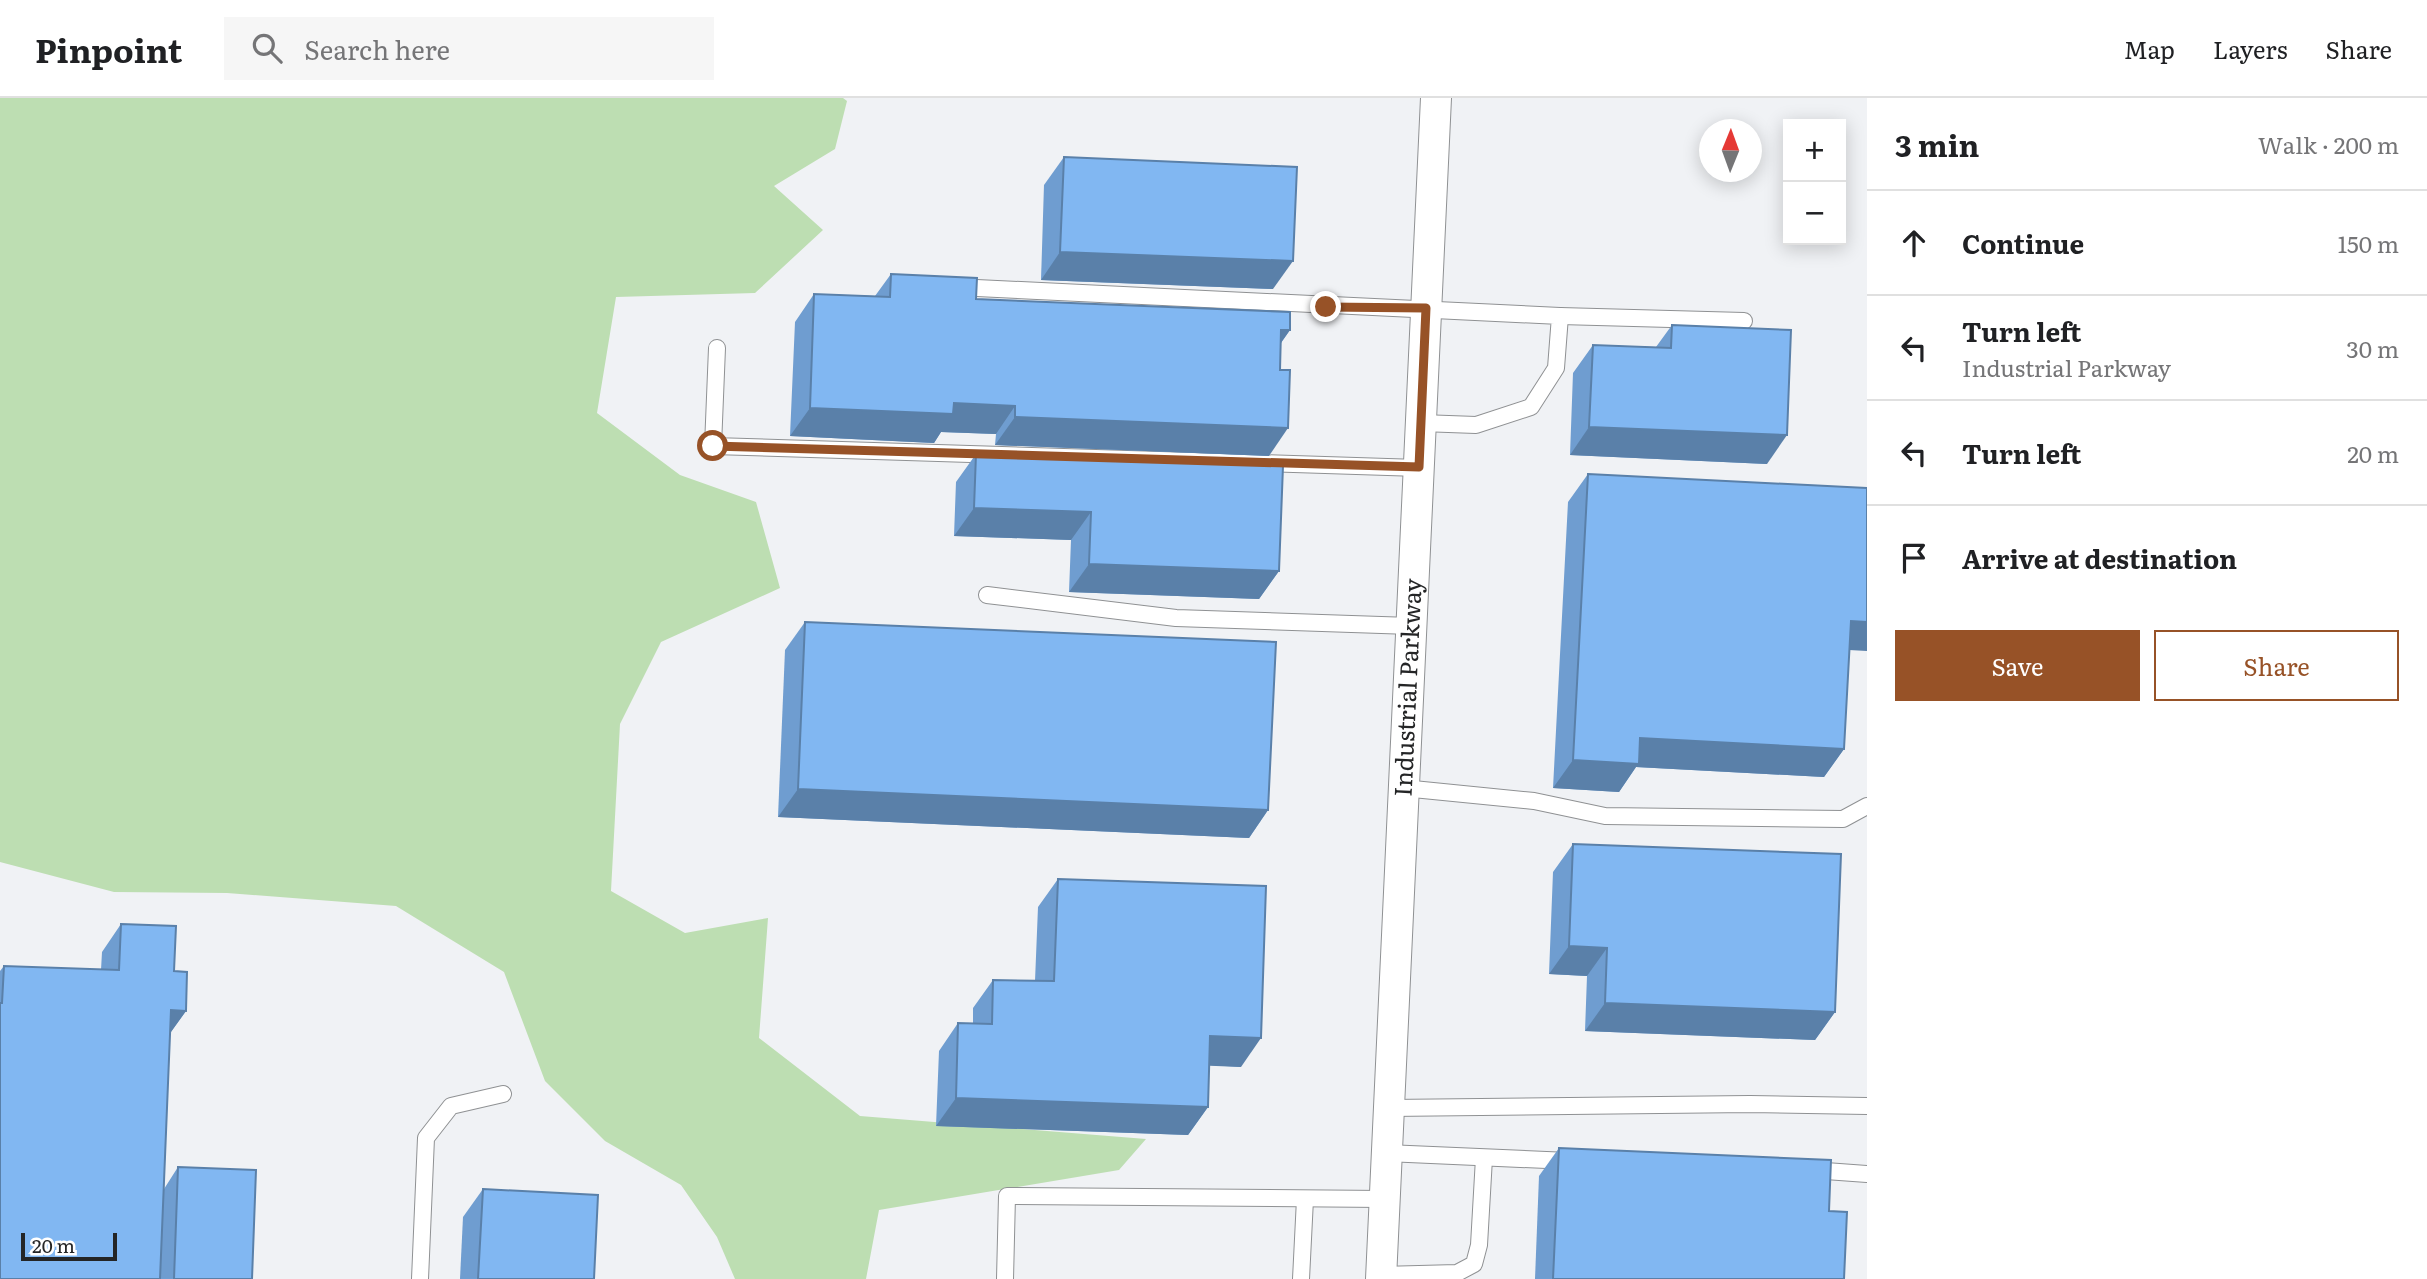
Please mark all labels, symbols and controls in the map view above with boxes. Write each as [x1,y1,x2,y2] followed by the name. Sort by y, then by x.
[224,17,714,80] search box
[35,24,182,73] text: Pinpoint
[248,29,286,67] icon: search
[304,29,450,68] text: Search here
[2124,31,2175,66] text: Map
[2213,31,2287,66] text: Layers
[2325,31,2392,66] text: Share
[1699,119,1762,182] north arrow
[1783,119,1846,245] map controls
[1783,119,1846,182] button: +
[1895,122,1979,166] text: 3 min
[2258,127,2399,161] text: Walk · 200 m
[1783,182,1846,245] button: −
[1962,223,2084,262] text: Continue
[1895,224,1933,262] icon: ahead
[2338,226,2399,260] text: 150 m
[1310,291,1341,322] route end
[1962,311,2081,350] text: Turn left
[1895,329,1933,367] icon: left
[2346,331,2399,365] text: 30 m
[1962,350,2171,384] text: Industrial Parkway
[697,430,728,461] route start
[1962,433,2081,472] text: Turn left
[1895,434,1933,472] icon: left
[2347,436,2399,470] text: 20 m
[1962,538,2237,577] text: Arrive at destination
[1895,539,1933,577] icon: arrive
[1383,578,1429,797] street label: Industrial Parkway
[1895,630,2140,701] button: Save
[2154,630,2399,701] button: Share
[21,1230,117,1262] scale bar
[32,1231,75,1259] text: 20 m

